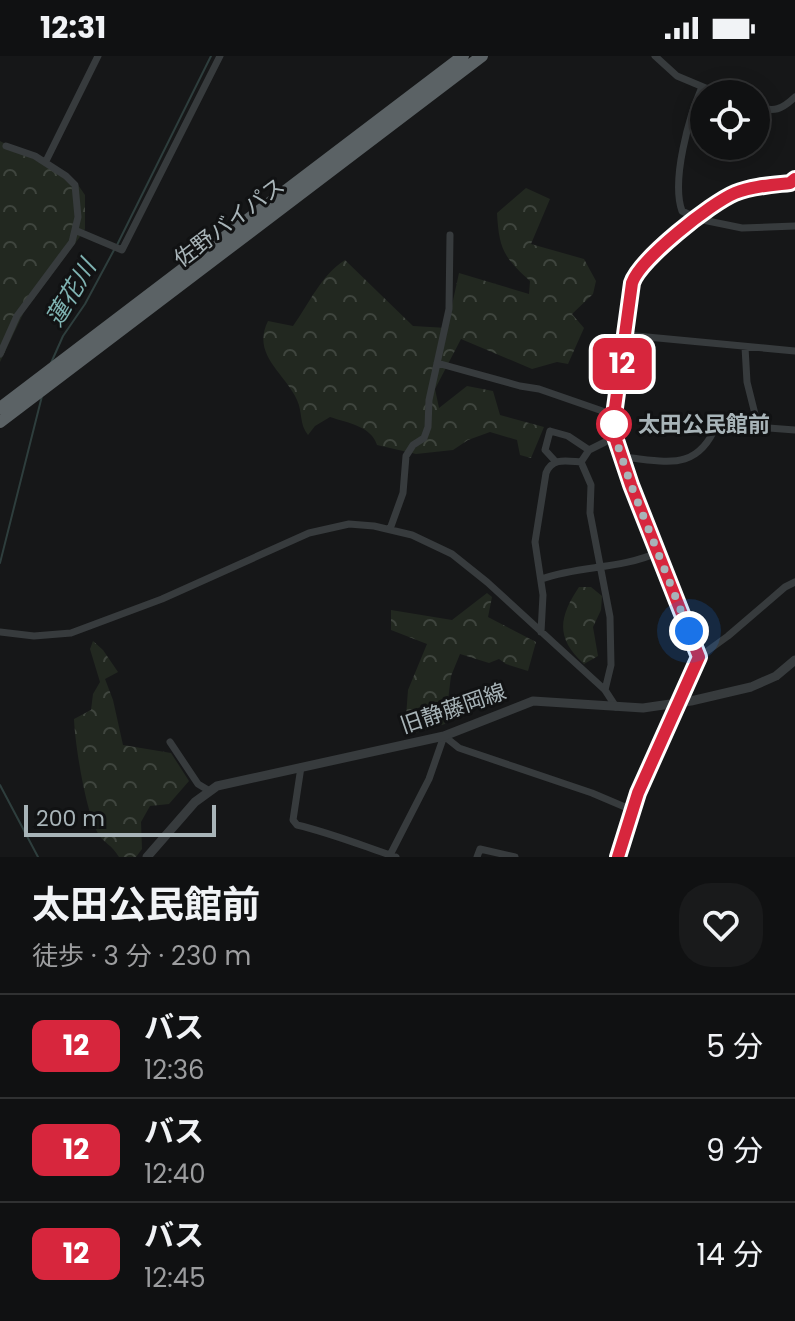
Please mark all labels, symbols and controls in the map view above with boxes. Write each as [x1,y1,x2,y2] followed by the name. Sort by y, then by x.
[40,6,106,49] text: 12:31
[690,80,770,160] map controls
[690,80,770,160] button: locate
[167,170,291,274] street label: 佐野バイパス
[38,251,105,332] water label: 蓮花川
[586,338,658,390] line badge: 12
[609,344,635,383] text: 12
[597,407,631,441] marker: 太田公民館前
[638,409,770,440] place label: 太田公民館前
[669,611,709,651] your location
[396,676,510,741] street label: 旧静藤岡線
[24,801,216,837] scale bar
[36,803,105,834] text: 200 m
[32,878,260,931] text: 太田公民館前
[679,883,763,967] button: heart
[32,938,251,974] text: 徒歩 · 3 分 · 230 m
[144,1006,204,1049] text: バス
[706,1025,763,1068] text: 5 分
[63,1026,89,1065] text: 12
[144,1052,205,1088] text: 12:36
[144,1110,204,1153] text: バス
[706,1129,763,1172] text: 9 分
[63,1130,89,1169] text: 12
[144,1156,206,1192] text: 12:40
[144,1214,204,1257] text: バス
[697,1233,763,1276] text: 14 分
[63,1234,89,1273] text: 12
[144,1260,206,1296] text: 12:45

